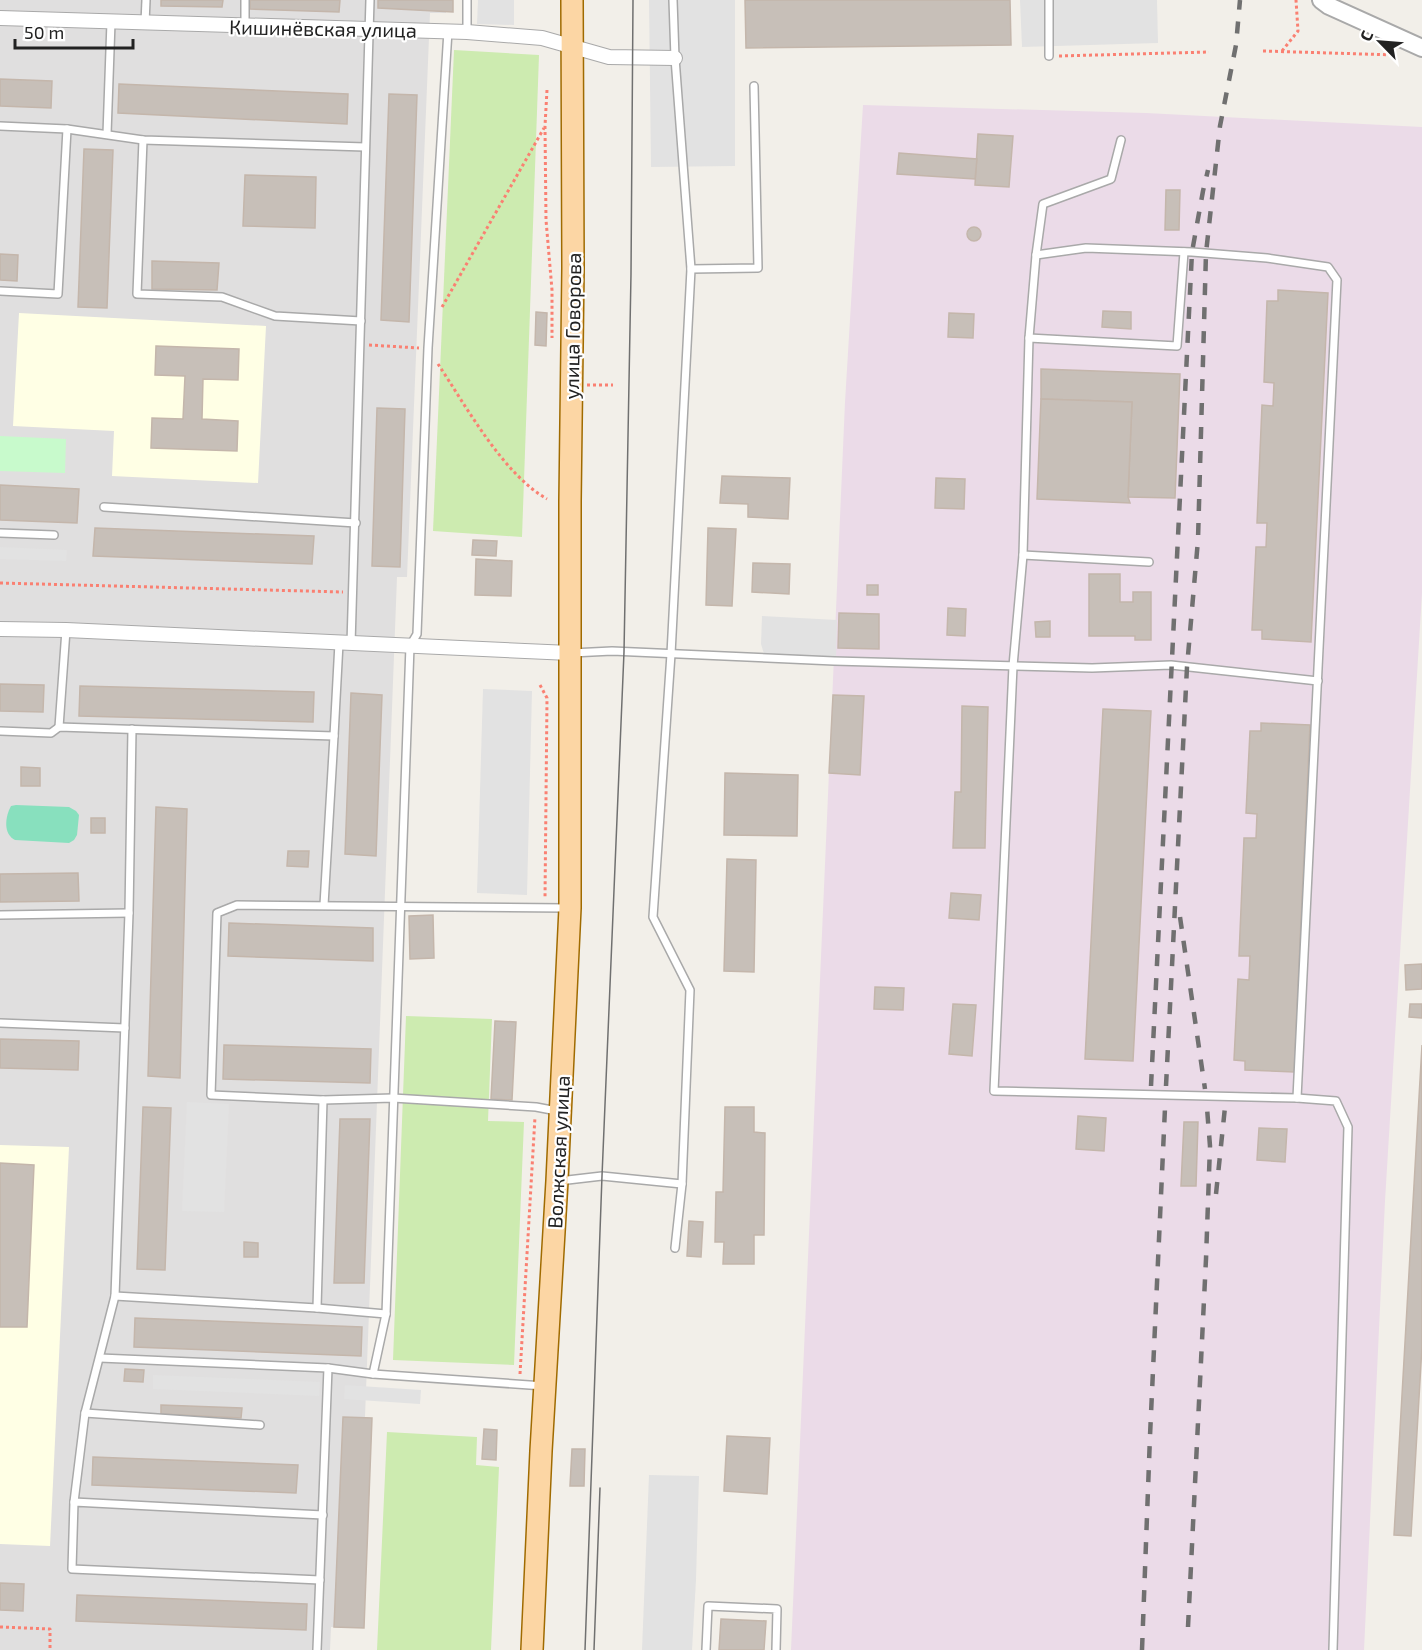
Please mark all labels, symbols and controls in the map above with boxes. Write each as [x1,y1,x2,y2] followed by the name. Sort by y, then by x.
[15,12,134,50] scale bar
[1350,12,1410,72] north arrow
[229,14,417,43] street label: Кишинёвская улица
[24,21,64,43] text: 50 m
[1355,27,1377,44] text: С
[559,252,586,400] street label: улица Говорова
[542,1075,575,1229] street label: Волжская улица

